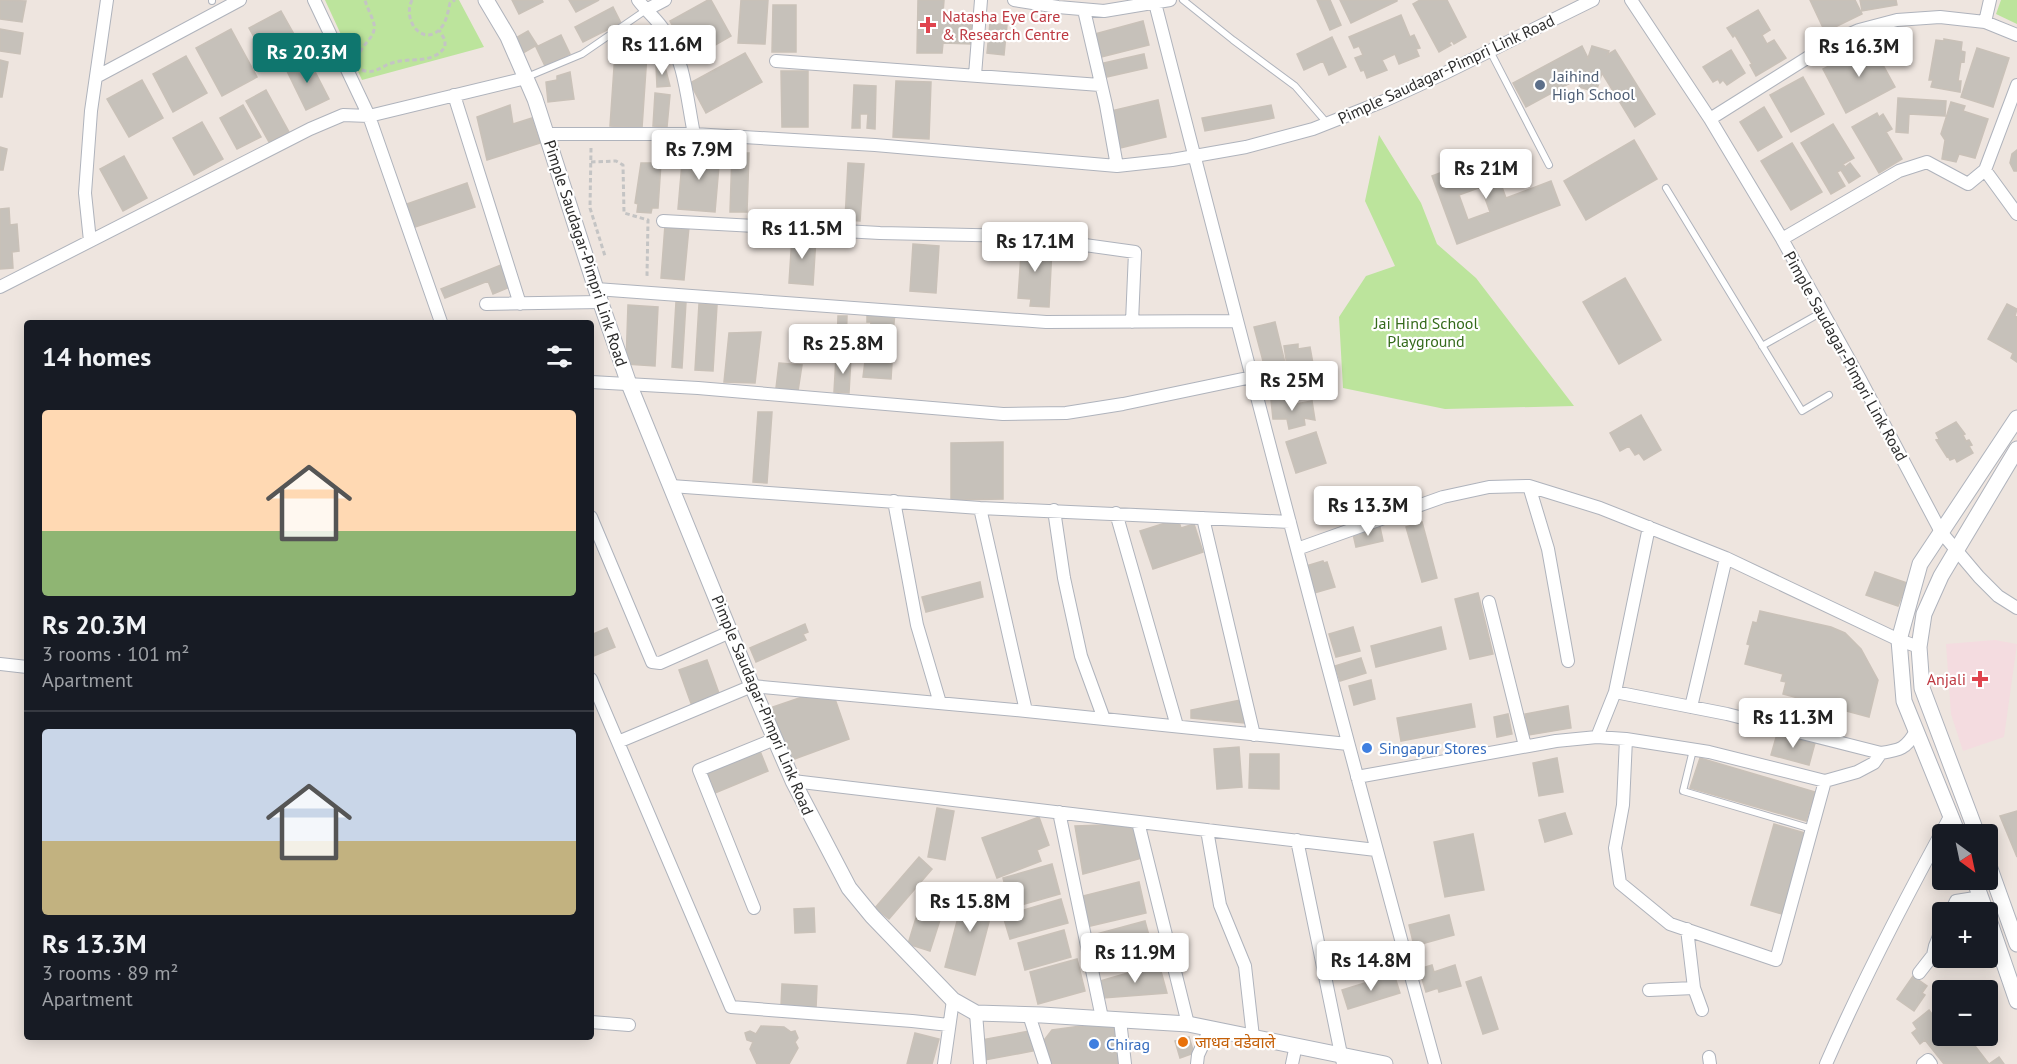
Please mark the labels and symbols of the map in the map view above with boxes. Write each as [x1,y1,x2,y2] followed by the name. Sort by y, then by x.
[942,6,1069,44] place label: Natasha Eye Care & Research Centre
[1334,10,1558,128] street label: Pimple Saudagar-Pimpri Link Road
[919,16,937,34] marker: Natasha Eye Care & Research Centre
[600,25,724,76] pin: Rs 11.6M
[1797,27,1921,78] pin: Rs 16.3M
[245,33,369,84] pin: Rs 20.3M
[1551,66,1635,104] place label: Jaihind High School
[1533,78,1547,92] marker: Jaihind High School
[644,130,754,181] pin: Rs 7.9M
[540,137,632,369] street label: Pimple Saudagar-Pimpri Link Road
[1437,149,1535,200] pin: Rs 21M
[740,209,864,260] pin: Rs 11.5M
[973,222,1097,273] pin: Rs 17.1M
[1780,248,1912,464] street label: Pimple Saudagar-Pimpri Link Road
[1373,313,1478,351] park label: Jai Hind School Playground
[781,324,905,375] pin: Rs 25.8M
[1243,361,1341,412] pin: Rs 25M
[1306,486,1430,537] pin: Rs 13.3M
[708,592,818,818] street label: Pimple Saudagar-Pimpri Link Road
[1927,669,1966,689] place label: Anjali
[1971,670,1989,688] marker: Anjali
[1731,698,1855,749] pin: Rs 11.3M
[1379,738,1487,758] place label: Singapur Stores
[1360,741,1374,755] marker: Singapur Stores
[1932,824,1998,890] north arrow
[908,882,1032,933] pin: Rs 15.8M
[1073,933,1197,984] pin: Rs 11.9M
[1309,941,1433,992] pin: Rs 14.8M
[1195,1032,1277,1052] place label: जाधव वडेवाले
[1106,1034,1150,1054] place label: Chirag
[1176,1035,1190,1049] marker: जाधव वडेवाले
[1087,1037,1101,1051] marker: Chirag

